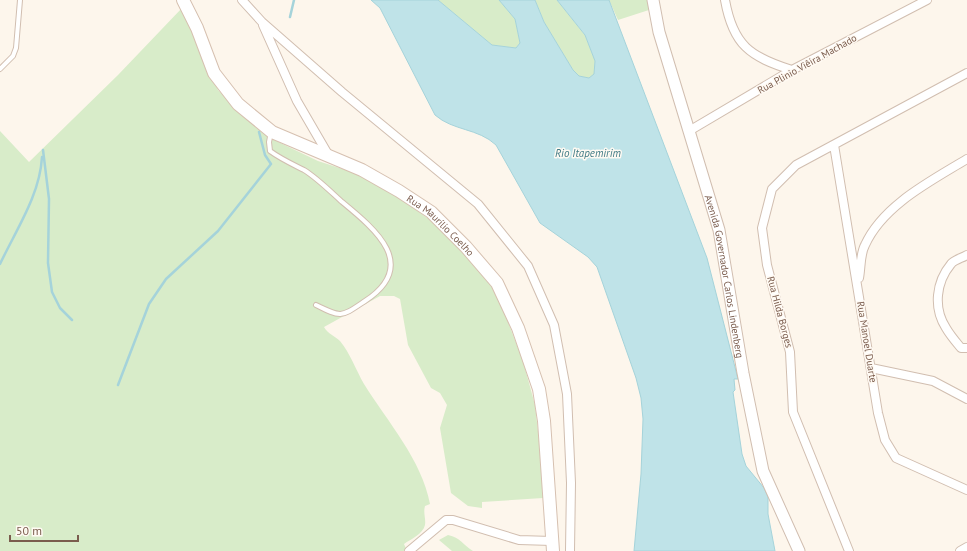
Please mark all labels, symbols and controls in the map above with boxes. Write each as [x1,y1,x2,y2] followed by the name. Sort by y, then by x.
[755,31,859,97] street label: Rua Plinio Viêira Machado
[555,146,621,160] water label: Rio Itapemirim
[404,192,477,259] street label: Rua Maurílio Coelho
[702,193,747,359] street label: Avenida Governador Carlos Lindenberg
[764,275,796,349] street label: Rua Hilda Borges
[854,300,880,384] street label: Rua Manoel Duarte
[10,517,78,543] scale bar
[16,523,42,538] text: 50 m

